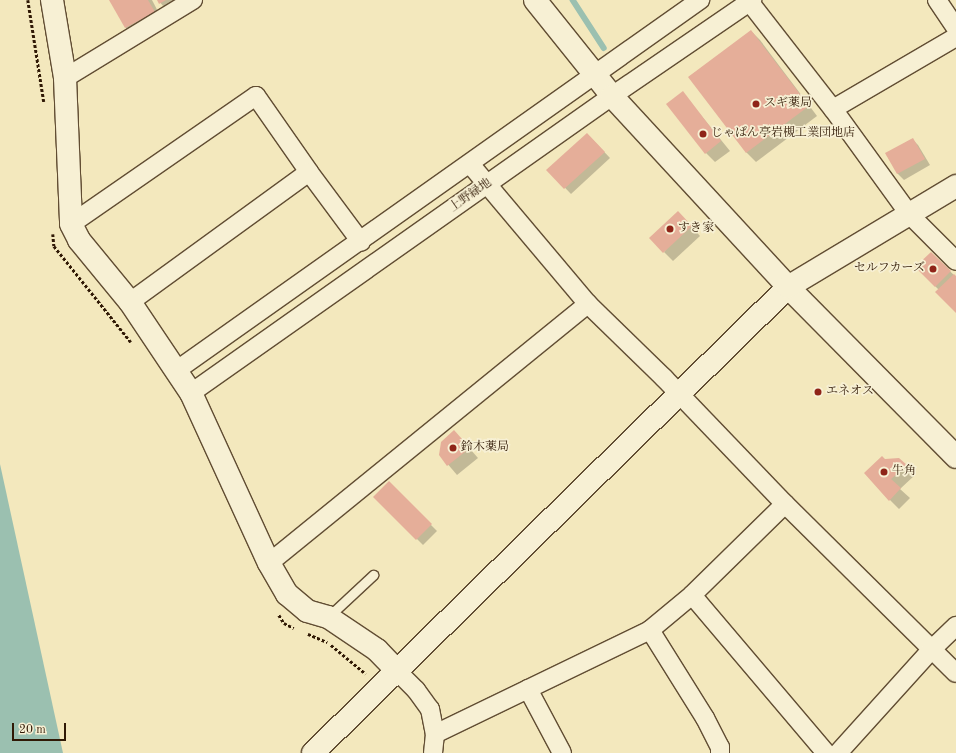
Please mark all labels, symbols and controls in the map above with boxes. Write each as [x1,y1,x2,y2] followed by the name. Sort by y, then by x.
[764,97,812,111] place label: スギ薬局
[751,99,761,109] marker: スギ薬局
[711,127,855,141] place label: じゃぱん亭岩槻工業団地店
[698,129,708,139] marker: じゃぱん亭岩槻工業団地店
[447,176,495,216] street label: 上野緑地
[678,222,714,236] place label: すき家
[665,224,675,234] marker: すき家
[853,262,925,276] place label: セルフカーズ
[928,264,938,274] marker: セルフカーズ
[826,385,874,399] place label: エネオス
[813,387,823,397] marker: エネオス
[461,441,509,455] place label: 鈴木薬局
[448,443,458,453] marker: 鈴木薬局
[892,465,916,479] place label: 牛角
[879,467,889,477] marker: 牛角
[14,715,68,741] scale bar
[19,724,46,736] text: 20 m

